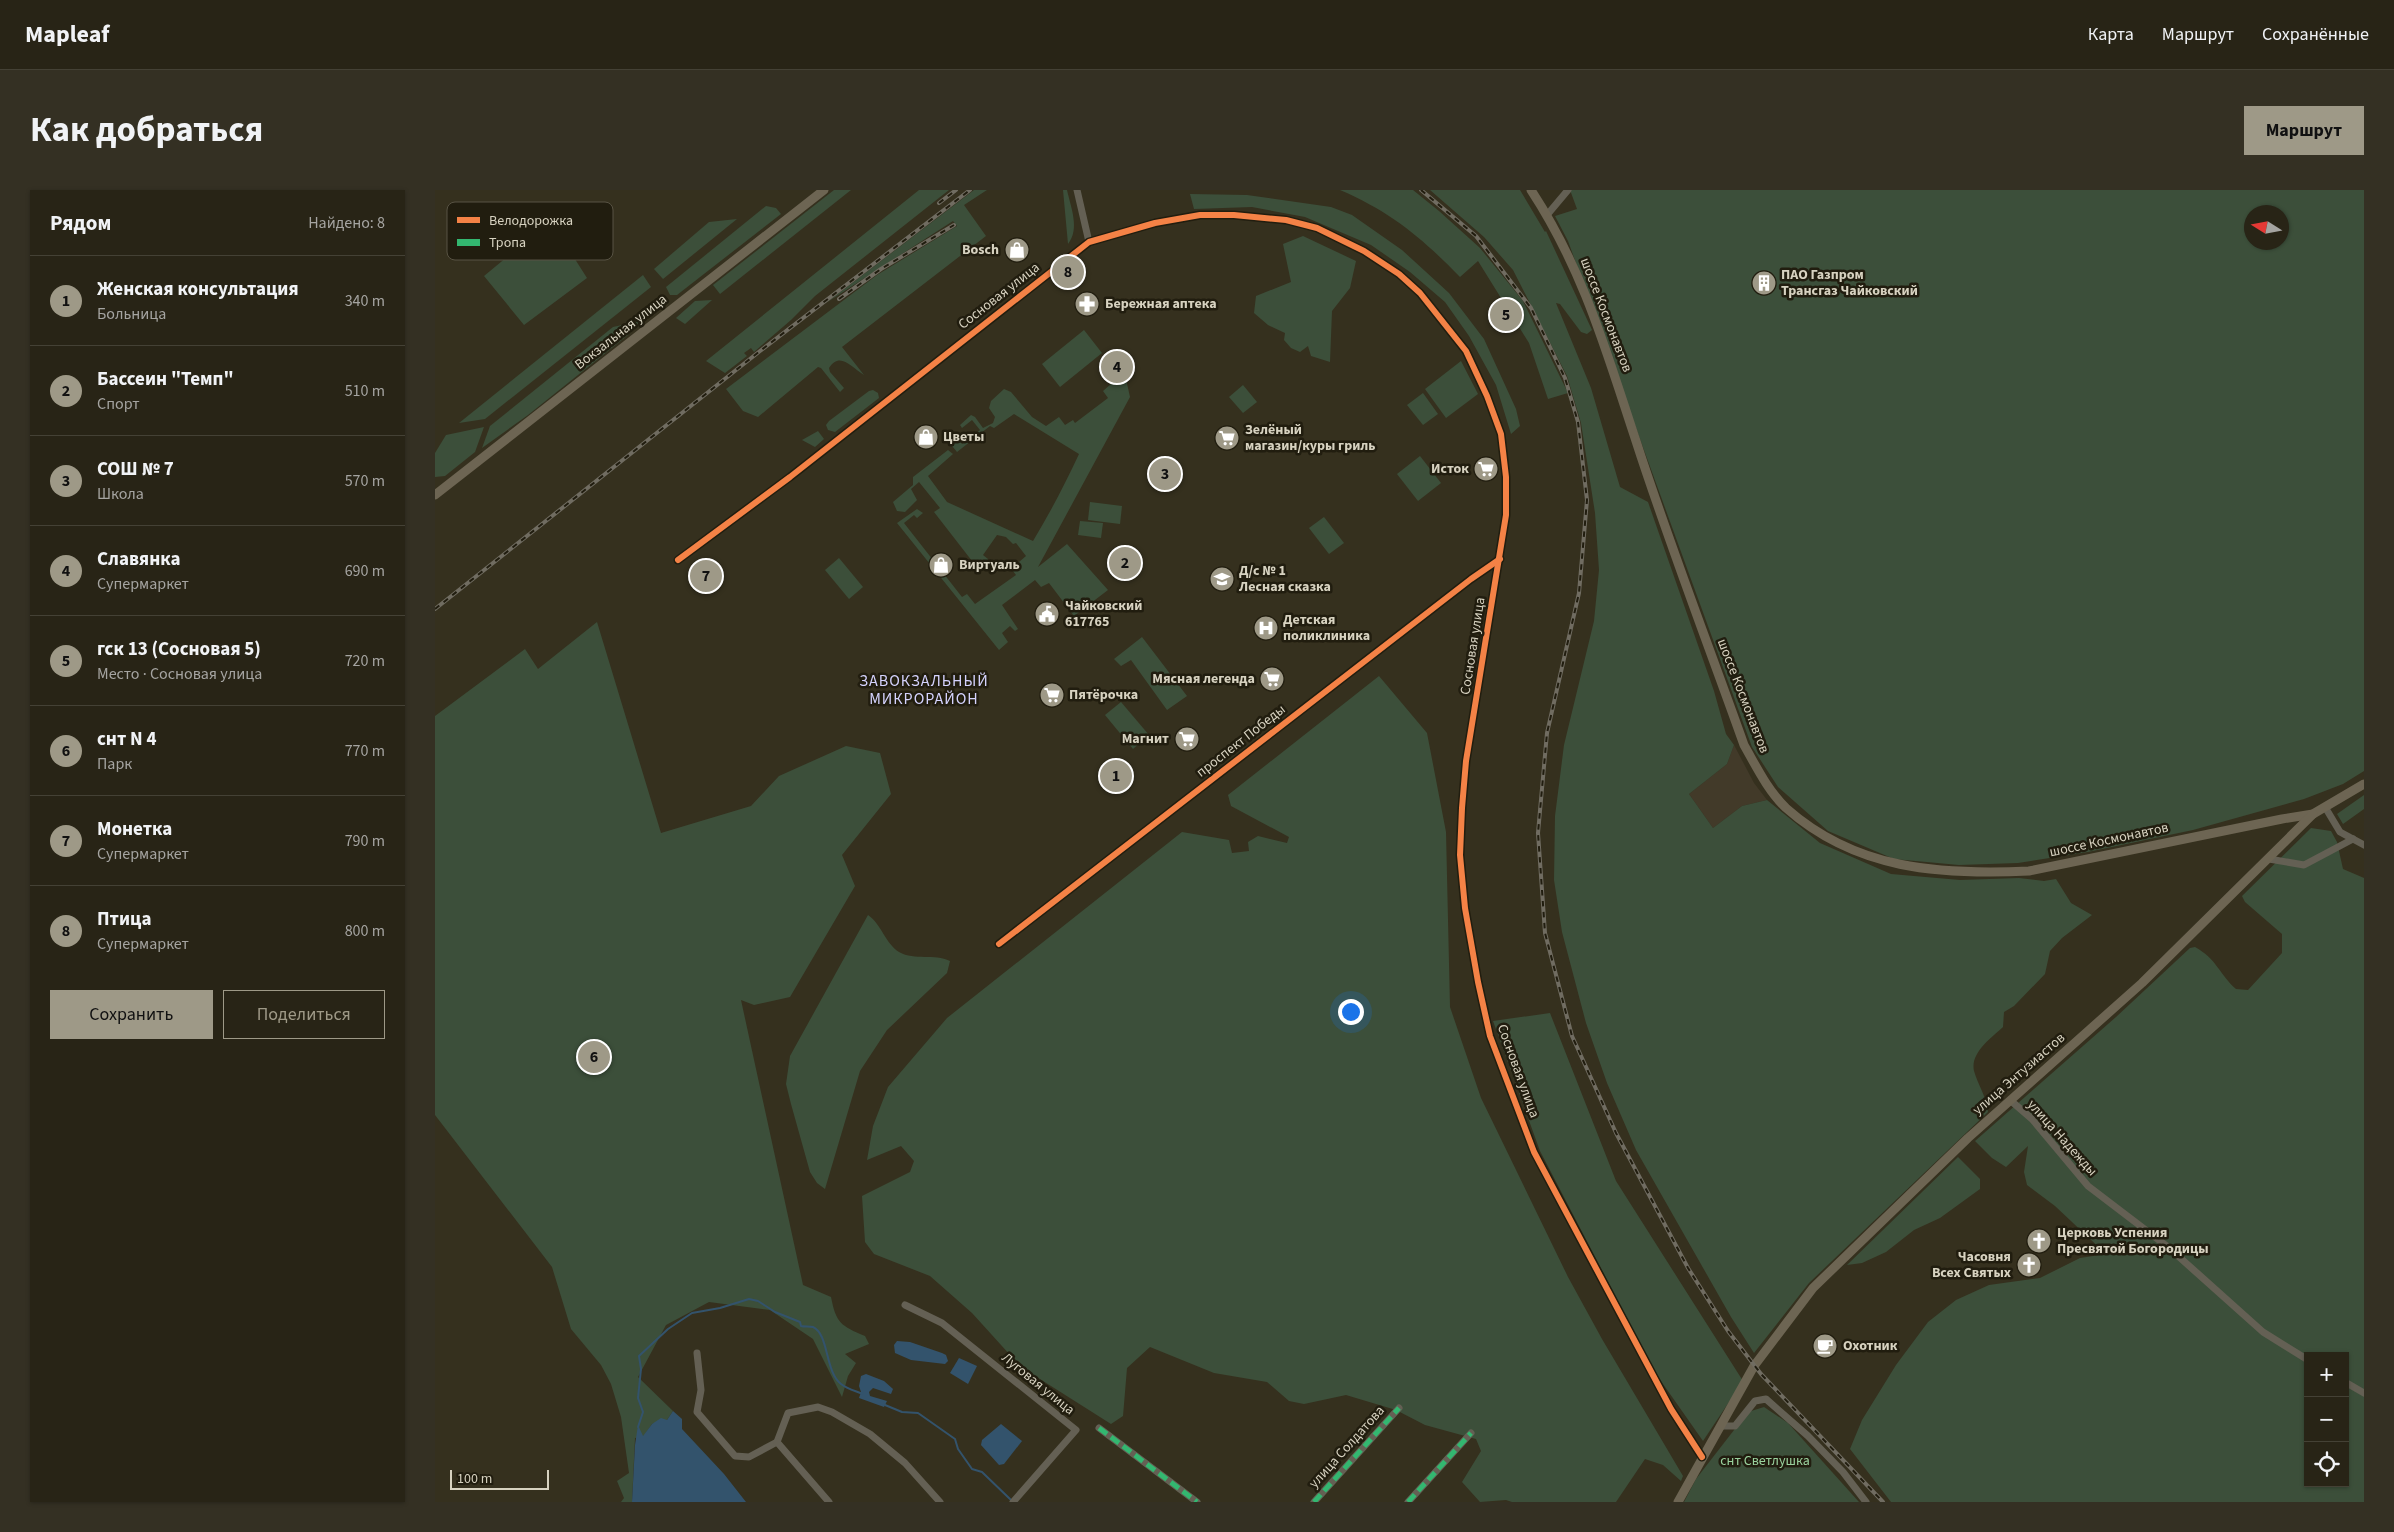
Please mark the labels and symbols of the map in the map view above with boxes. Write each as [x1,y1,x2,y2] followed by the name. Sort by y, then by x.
[447,202,613,260] legend
[2244,205,2289,250] north arrow
[489,211,573,231] text: Велодорожка
[489,233,526,253] text: Тропа
[1004,237,1030,263] shop icon: Bosch
[962,240,999,260] place label: Bosch
[1052,253,1084,291] pin: 8
[1575,255,1637,375] street label: шоссе Космонавтов
[954,258,1044,334] street label: Сосновая улица
[1781,265,1918,301] place label: ПАО Газпром Трансгаз Чайковский
[1751,270,1777,296] building icon: ПАО Газпром Трансгаз Чайковский
[571,290,671,374] street label: Вокзальная улица
[1074,291,1100,317] pharmacy icon: Бережная аптека
[1105,294,1217,314] place label: Бережная аптека
[1490,296,1522,334] pin: 5
[1101,348,1133,386] pin: 4
[1245,420,1376,456] place label: Зелёный магазин/куры гриль
[913,424,939,450] shop icon: Цветы
[1214,425,1240,451] supermarket icon: Зелёный магазин/куры гриль
[943,427,984,447] place label: Цветы
[1149,455,1181,493] pin: 3
[1473,456,1499,482] supermarket icon: Исток
[1431,459,1469,479] place label: Исток
[1109,544,1141,582] pin: 2
[928,552,954,578] shop icon: Виртуаль
[959,555,1020,575] place label: Виртуаль
[690,557,722,595] pin: 7
[1238,561,1331,597] place label: Д/с № 1 Лесная сказка
[1209,566,1235,592] school or university icon: Д/с № 1 Лесная сказка
[1065,596,1142,632] place label: Чайковский 617765
[1455,596,1491,696] street label: Сосновая улица
[1034,601,1060,627] public building icon: Чайковский 617765
[1283,610,1370,646] place label: Детская поликлиника
[1253,615,1279,641] hospital icon: Детская поликлиника
[1712,636,1774,756] street label: шоссе Космонавтов
[1259,666,1285,692] supermarket icon: Мясная легенда
[1152,669,1255,689] place label: Мясная легенда
[859,670,989,710] district label: ЗАВОКЗАЛЬНЫЙ МИКРОРАЙОН
[1039,682,1065,708] supermarket icon: Пятёрочка
[1069,685,1138,705] place label: Пятёрочка
[1192,700,1290,782] street label: проспект Победы
[1174,726,1200,752] supermarket icon: Магнит
[1122,729,1169,749] place label: Магнит
[1100,757,1132,795] pin: 1
[2048,818,2170,862] street label: шоссе Космонавтов
[1338,999,1364,1025] your location
[1492,1021,1544,1121] street label: Сосновая улица
[1968,1028,2070,1120] street label: улица Энтузиастов
[578,1038,610,1076] pin: 6
[2022,1095,2102,1181] street label: улица Надежды
[2057,1223,2209,1259] place label: Церковь Успения Пресвятой Богородицы
[2026,1228,2052,1254] church icon: Церковь Успения Пресвятой Богородицы
[1932,1247,2011,1283] place label: Часовня Всех Святых
[2016,1252,2042,1278] church icon: Часовня Всех Святых
[1812,1333,1838,1359] cafe icon: Охотник
[1843,1336,1898,1356] place label: Охотник
[997,1348,1079,1420] street label: Луговая улица
[1304,1401,1390,1493] street label: улица Солдатова
[1720,1451,1810,1471] park label: снт Светлушка
[450,1467,549,1490] scale bar

